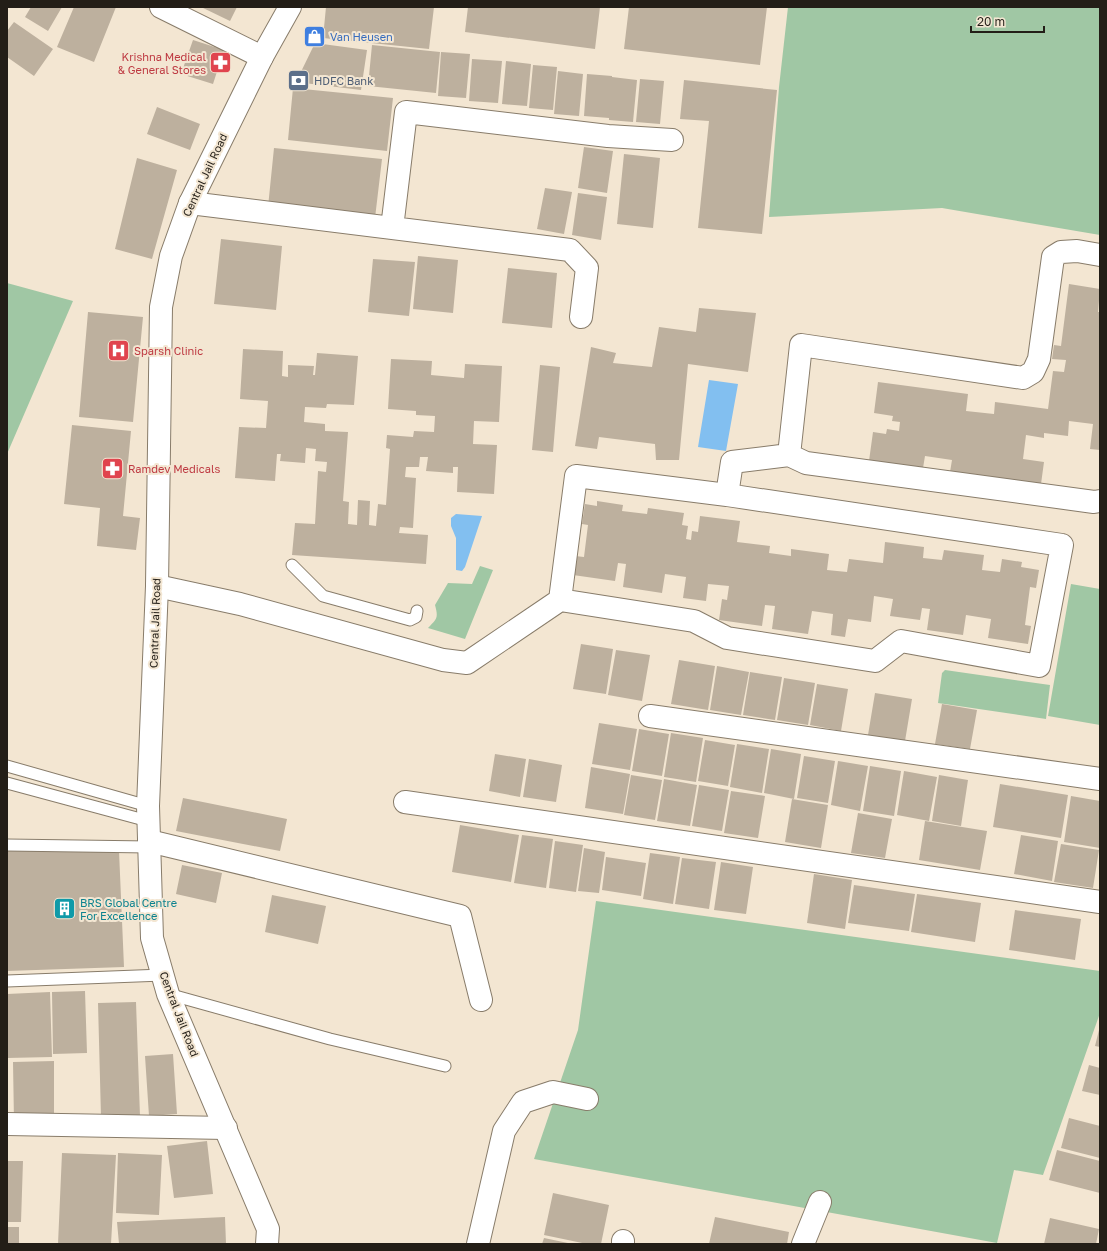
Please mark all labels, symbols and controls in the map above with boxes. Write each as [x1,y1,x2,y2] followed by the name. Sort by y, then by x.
[971,8,1044,34] scale bar
[977,14,1005,29] text: 20 m
[301,24,327,50] shop icon: Van Heusen
[330,30,393,43] place label: Van Heusen
[118,50,206,76] place label: Krishna Medical & General Stores
[208,50,234,76] pharmacy icon: Krishna Medical & General Stores
[286,68,312,94] bank icon: HDFC Bank
[314,74,373,87] place label: HDFC Bank
[180,131,229,218] street label: Central Jail Road
[106,338,132,364] hospital icon: Sparsh Clinic
[134,344,203,357] place label: Sparsh Clinic
[99,456,125,482] pharmacy icon: Ramdev Medicals
[128,462,220,475] place label: Ramdev Medicals
[146,578,163,668] street label: Central Jail Road
[51,896,77,922] building icon: BRS Global Centre For Excellence
[80,896,177,922] place label: BRS Global Centre For Excellence
[157,969,202,1058] street label: Central Jail Road

